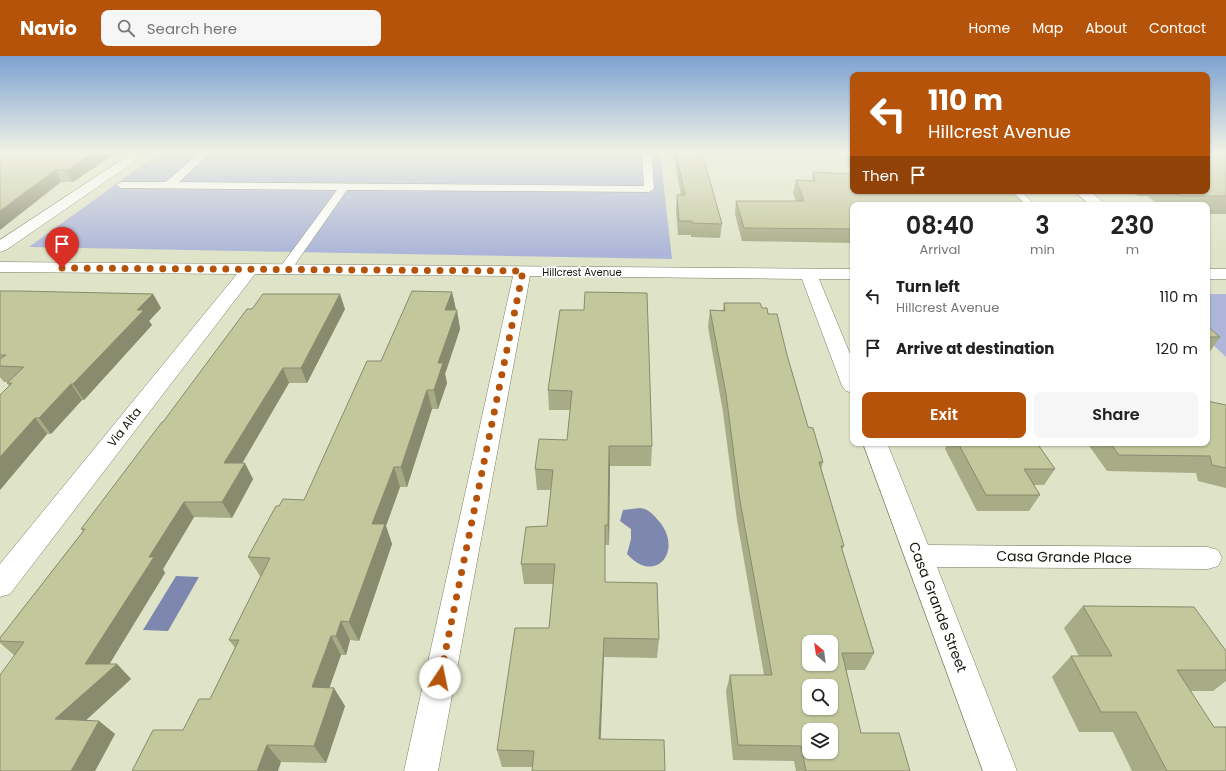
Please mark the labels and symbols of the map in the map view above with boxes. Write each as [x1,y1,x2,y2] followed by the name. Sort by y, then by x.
[45,227,79,268] pin
[542,265,622,280] street label: Hillcrest Avenue
[103,404,145,450] street label: Via Alta
[904,539,972,675] street label: Casa Grande Street
[996,546,1132,568] street label: Casa Grande Place
[802,635,838,671] north arrow
[419,657,461,699] position arrow

